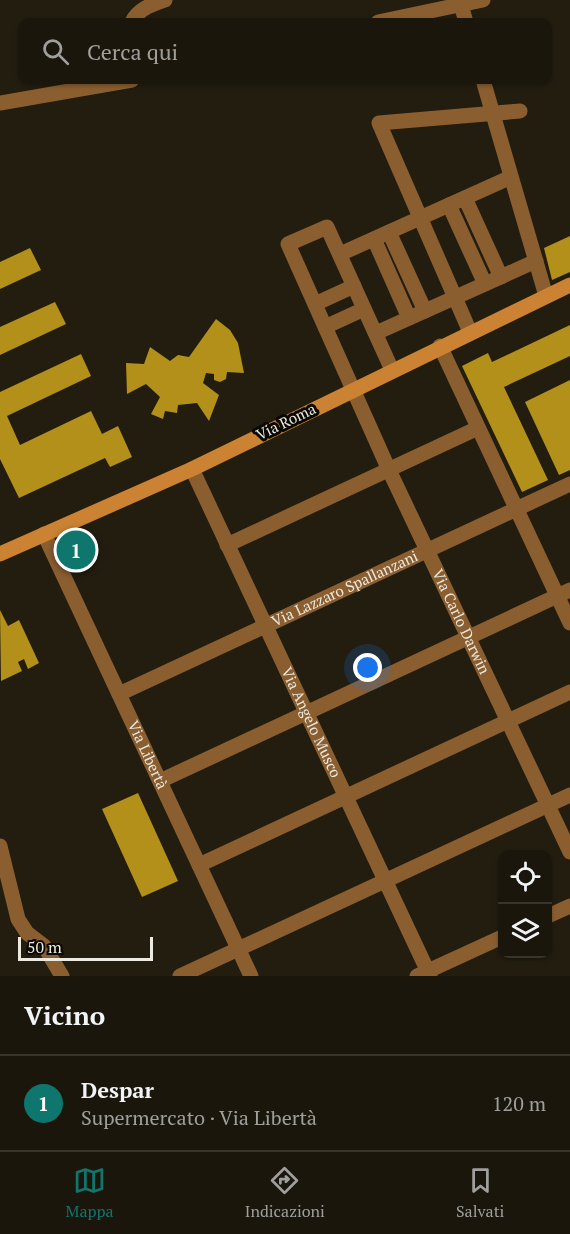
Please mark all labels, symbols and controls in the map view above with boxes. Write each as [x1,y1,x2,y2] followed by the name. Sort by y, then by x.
[18,18,552,84] search box
[39,35,72,68] icon: search
[87,37,178,66] text: Cerca qui
[252,398,319,444] street label: Via Roma
[56,528,96,572] pin: 1
[268,545,421,631] street label: Via Lazzaro Spallanzani
[428,565,495,677] street label: Via Carlo Darwin
[353,653,382,682] your location
[277,663,346,781] street label: Via Angelo Musco
[124,717,173,792] street label: Via Libertà
[498,850,552,958] map controls
[498,850,552,904] button: locate
[498,904,552,958] button: layers
[18,934,153,962] scale bar
[27,936,62,958] text: 50 m
[24,998,105,1032] text: Vicino
[81,1075,154,1104] text: Despar
[38,1090,49,1117] text: 1
[492,1090,546,1117] text: 120 m
[81,1104,317,1131] text: Supermercato · Via Libertà
[66,1164,114,1222] tab: Mappa
[245,1164,325,1222] tab: Indicazioni
[456,1164,504,1222] tab: Salvati

